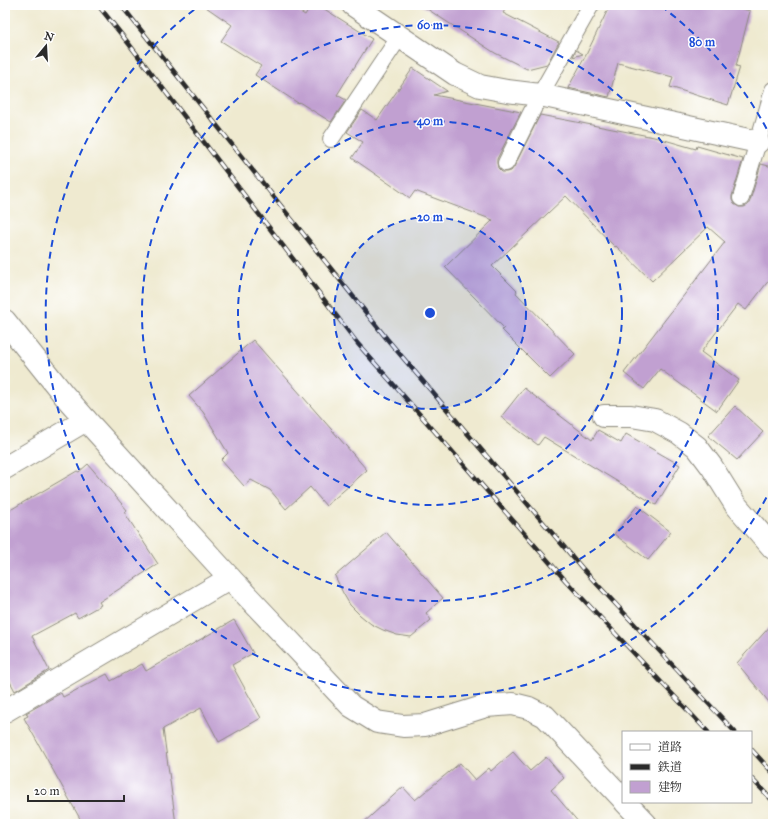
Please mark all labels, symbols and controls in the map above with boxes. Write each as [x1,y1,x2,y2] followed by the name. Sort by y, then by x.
[417,18,444,32] text: 60 m
[26,26,66,66] north arrow
[42,29,56,45] text: N
[689,35,716,49] text: 80 m
[417,114,444,129] text: 40 m
[417,210,444,224] text: 20 m
[423,306,437,320] centre of rings
[622,731,752,803] legend
[658,740,682,754] text: 道路
[657,760,682,774] text: 鉄道
[28,777,124,803] scale bar
[658,780,682,794] text: 建物
[34,784,60,798] text: 20 m

